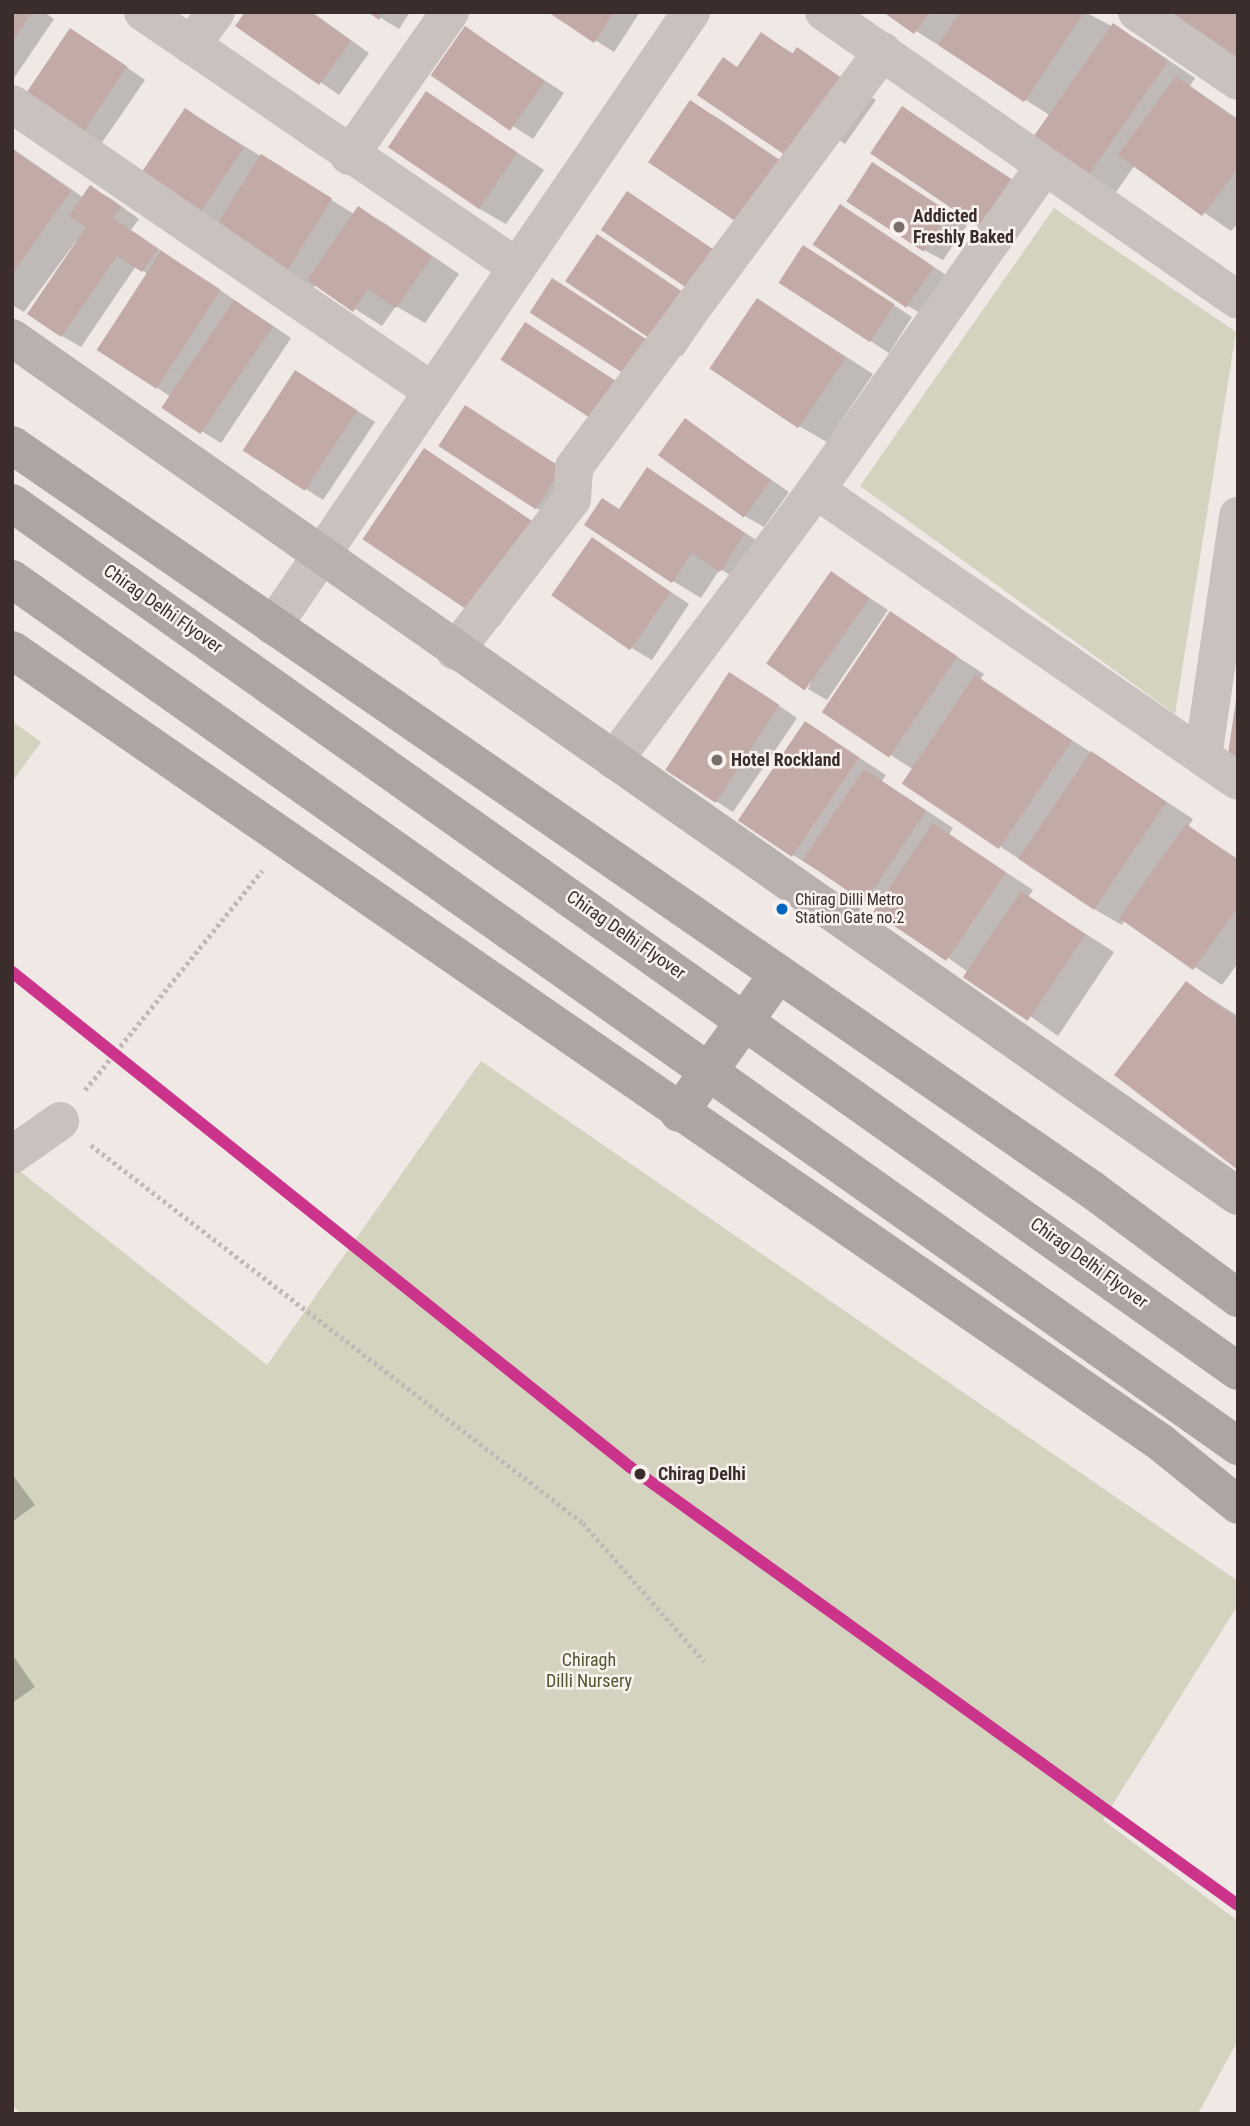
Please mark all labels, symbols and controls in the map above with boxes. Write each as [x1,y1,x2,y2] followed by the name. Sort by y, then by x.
[913,206,1014,248] place label: Addicted Freshly Baked
[891,219,907,235] marker: Addicted Freshly Baked
[99,560,227,658] street label: Chirag Delhi Flyover
[731,749,840,771] place label: Hotel Rockland
[709,752,725,768] marker: Hotel Rockland
[562,886,690,984] street label: Chirag Delhi Flyover
[795,890,904,928] place label: Chirag Dilli Metro Station Gate no.2
[775,902,789,916] marker: Chirag Dilli Metro Station Gate no.2
[1026,1213,1152,1313] street label: Chirag Delhi Flyover
[628,1462,652,1486] marker: Chirag Delhi
[658,1463,746,1485] place label: Chirag Delhi
[546,1650,632,1692] park label: Chiragh Dilli Nursery

